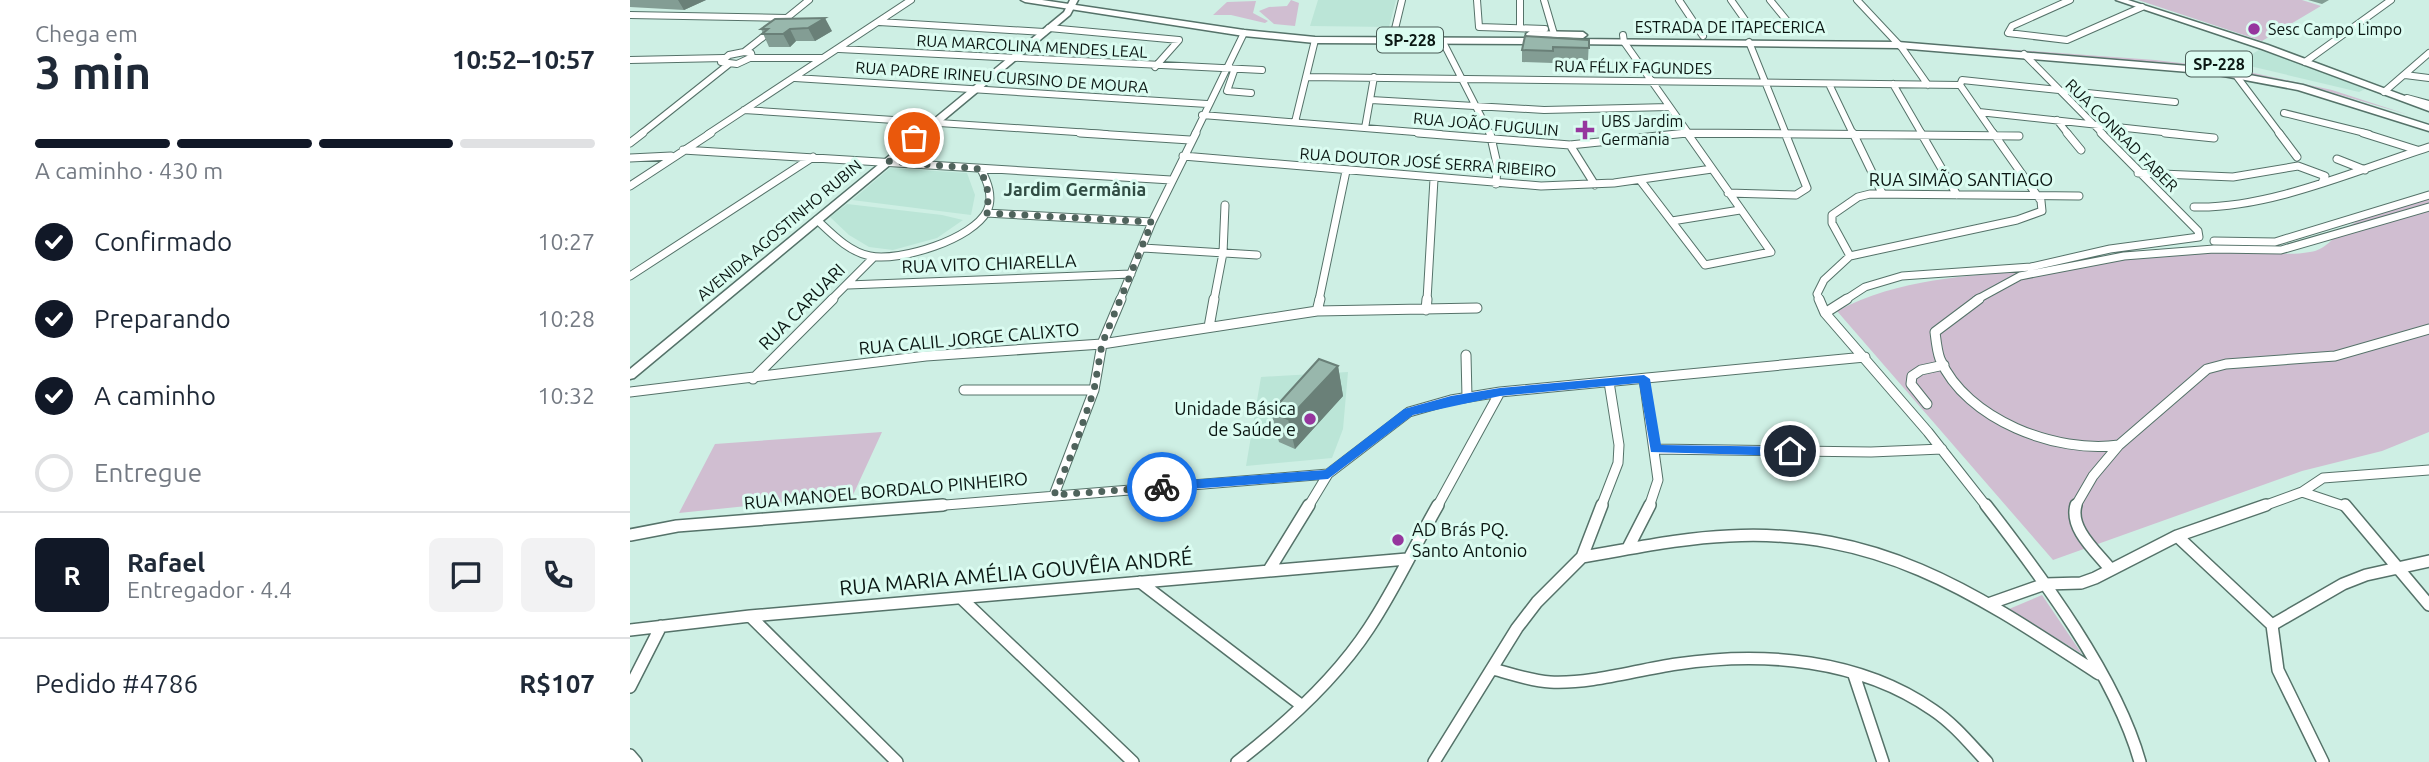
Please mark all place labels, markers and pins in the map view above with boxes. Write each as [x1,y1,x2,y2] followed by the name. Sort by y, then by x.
[2268,20,2402,38] place label: Sesc Campo Limpo
[2246,21,2262,37] marker: Sesc Campo Limpo
[884,108,944,168] pin
[1601,112,1683,148] place label: UBS Jardim Germania
[1575,120,1595,140] marker: UBS Jardim Germania
[1174,398,1296,439] place label: Unidade Básica de Saúde e
[1302,411,1318,427] marker: Unidade Básica de Saúde e
[1760,421,1820,481] pin
[1412,519,1527,560] place label: AD Brás PQ. Santo Antonio
[1390,532,1406,548] marker: AD Brás PQ. Santo Antonio

